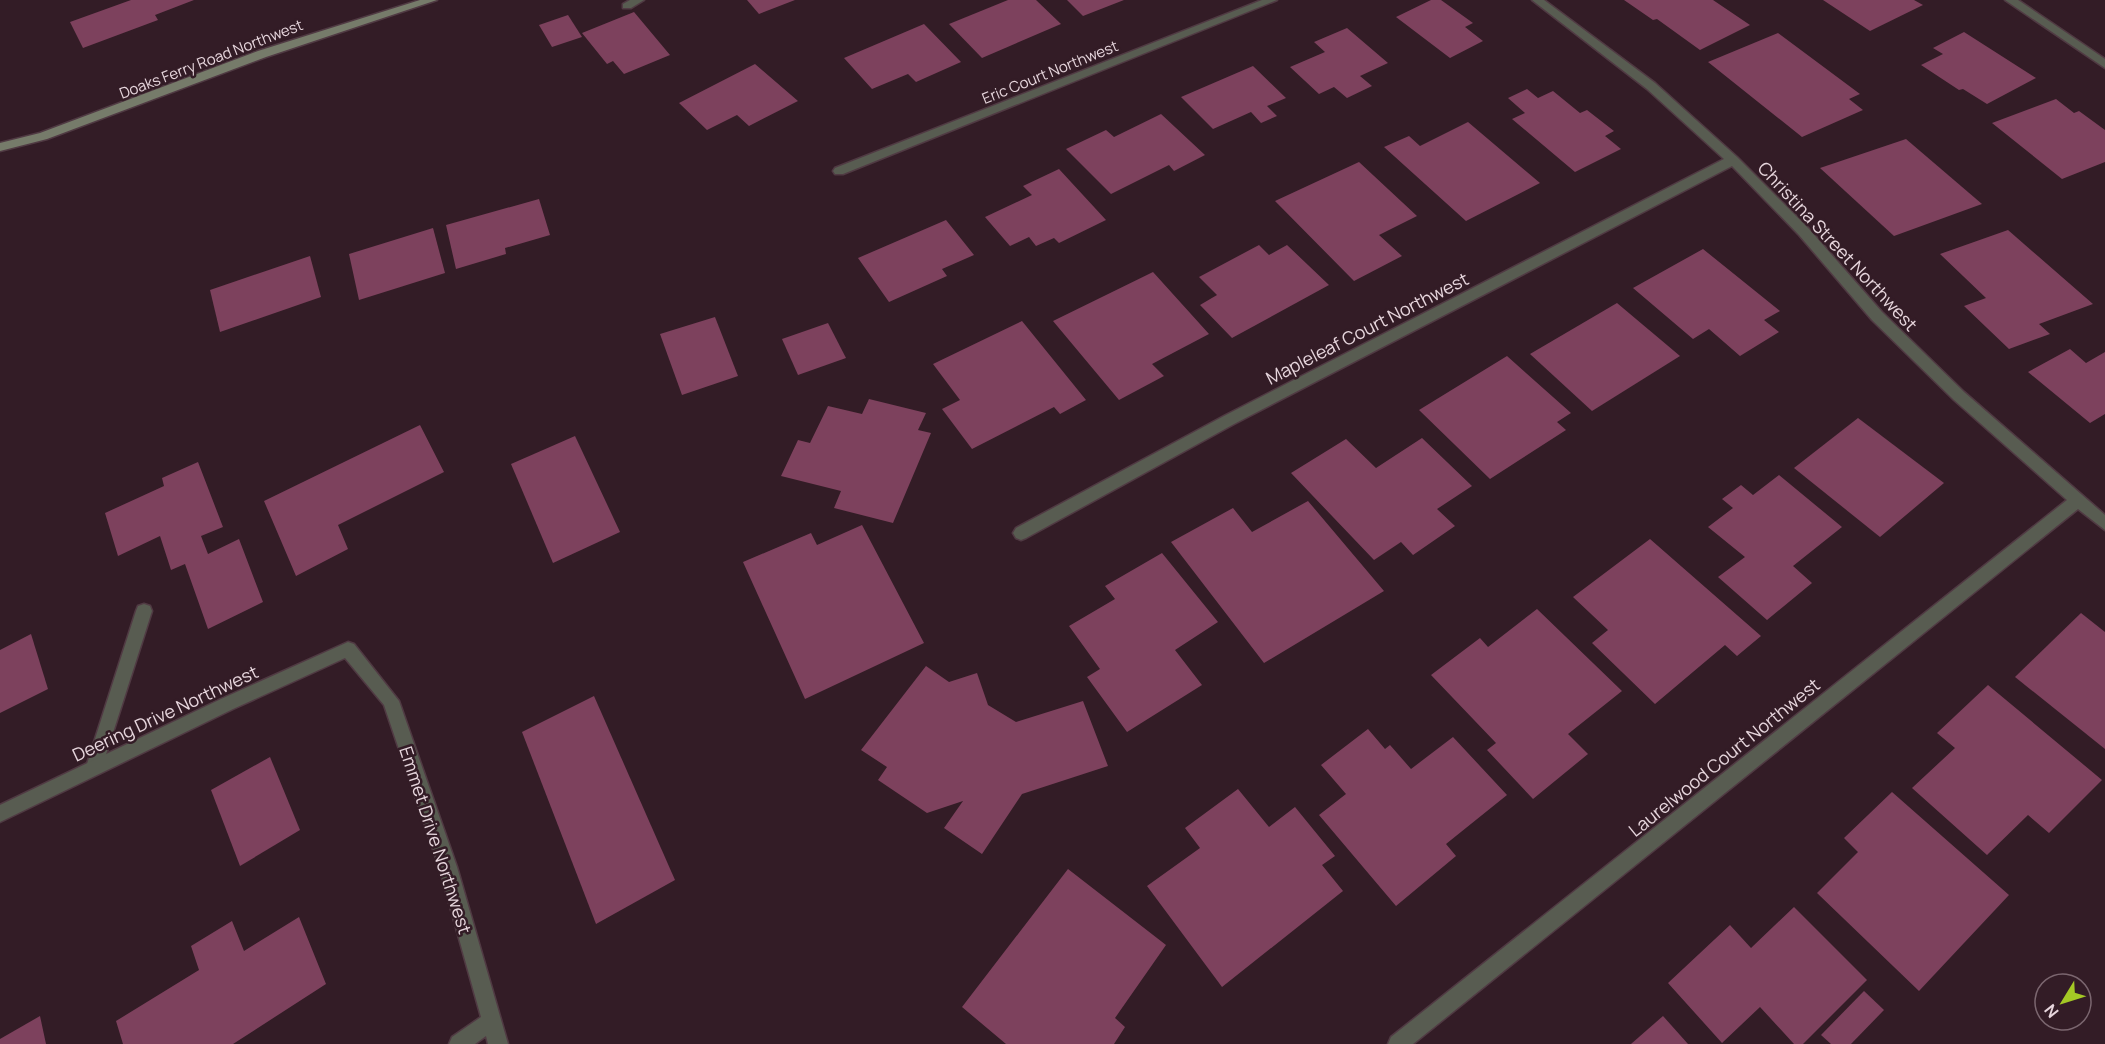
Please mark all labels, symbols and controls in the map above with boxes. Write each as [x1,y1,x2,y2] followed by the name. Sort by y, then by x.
[116,14,306,104] street label: Doaks Ferry Road Northwest
[979,35,1121,109] street label: Eric Court Northwest
[1753,156,1923,336] street label: Christina Street Northwest
[1262,266,1472,390] street label: Mapleleaf Court Northwest
[68,659,262,767] street label: Deering Drive Northwest
[1623,672,1825,842] street label: Laurelwood Court Northwest
[394,743,478,937] street label: Emmet Drive Northwest
[2033,972,2093,1032] north arrow
[2039,1000,2063,1023] text: N

